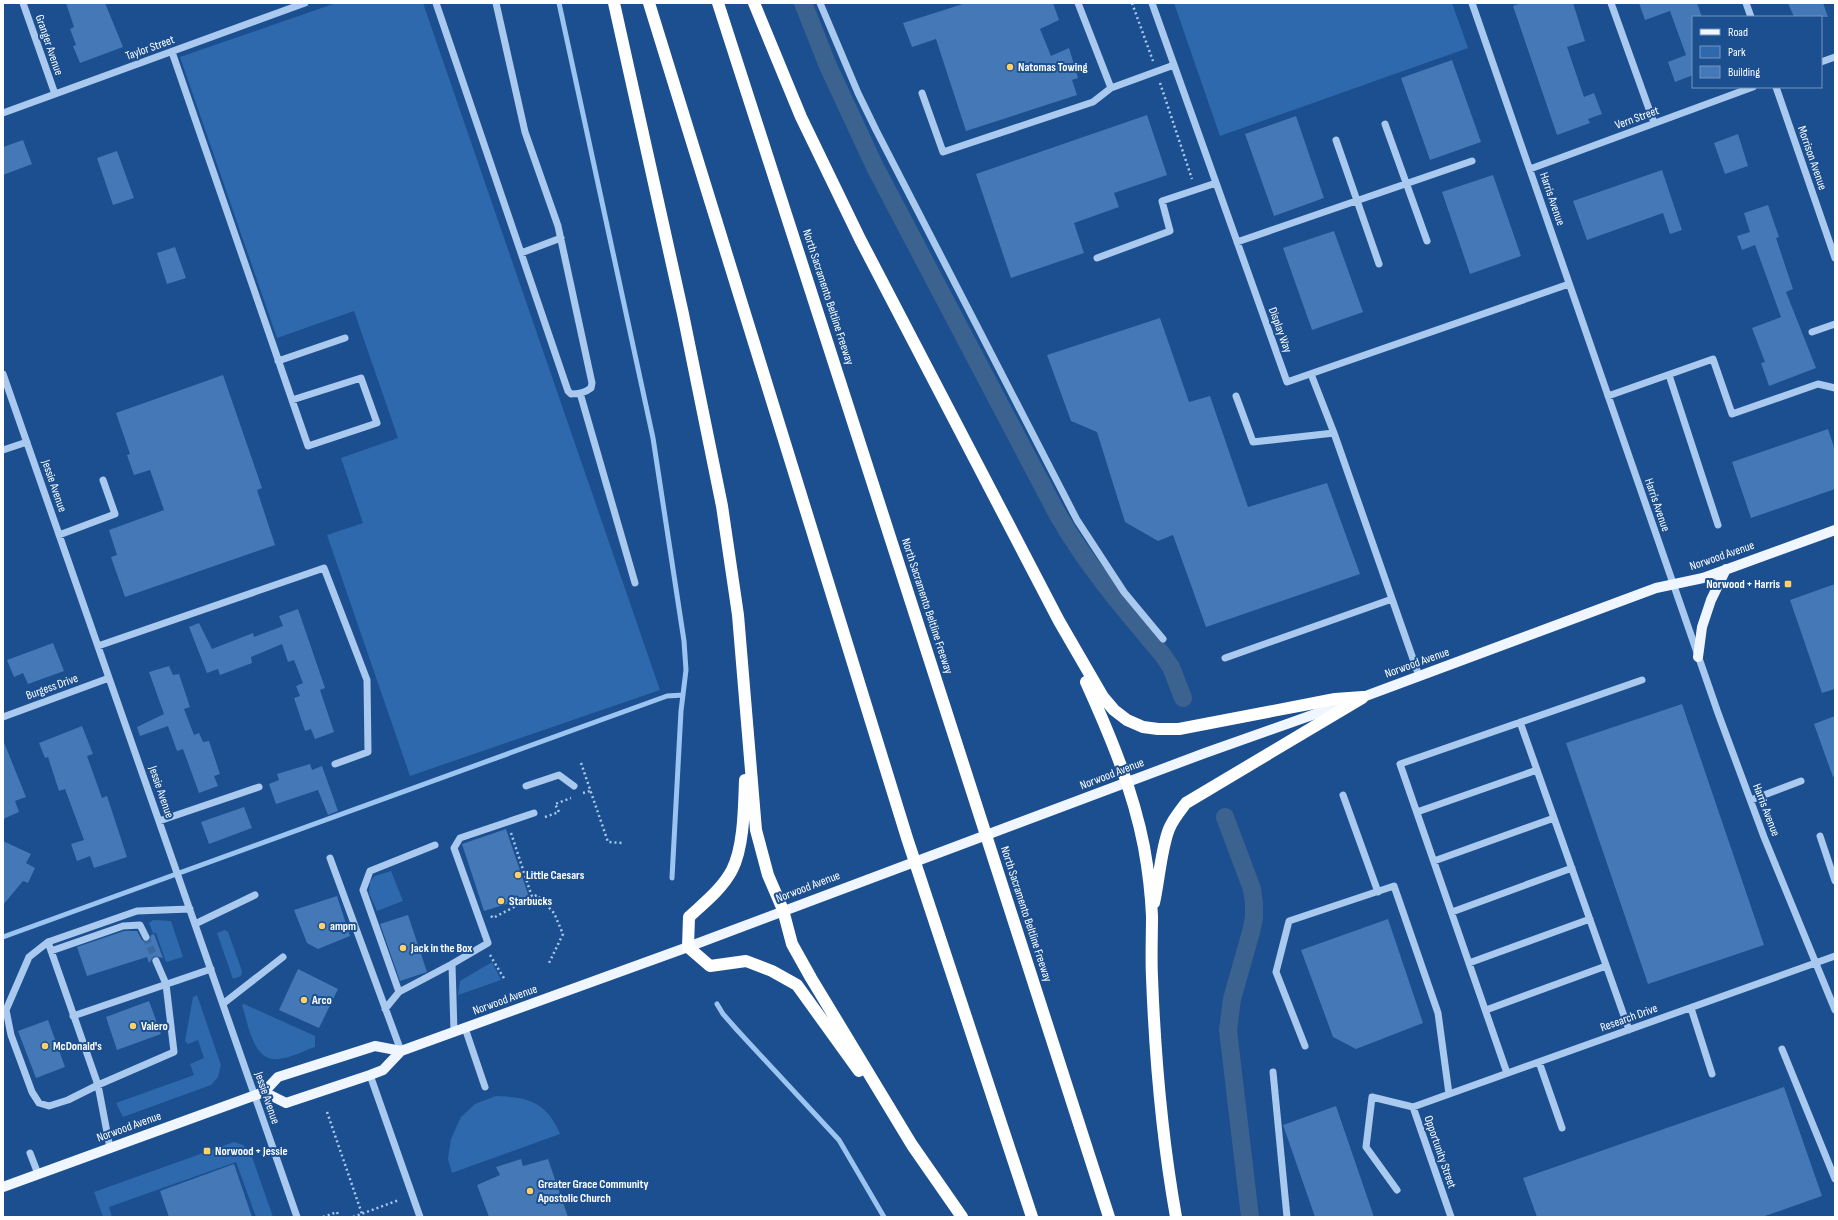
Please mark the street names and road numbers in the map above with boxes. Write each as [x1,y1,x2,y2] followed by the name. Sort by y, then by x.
[32,13,66,78] street label: Granger Avenue
[123,32,177,64] street label: Taylor Street
[1613,103,1661,133] street label: Vern Street
[1794,124,1830,192] street label: Morrison Avenue
[1536,170,1568,228] street label: Harris Avenue
[799,227,857,367] street label: North Sacramento Beltline Freeway
[1265,305,1295,355] street label: Display Way
[38,457,70,514] street label: Jessie Avenue
[1641,476,1673,534] street label: Harris Avenue
[898,536,956,676] street label: North Sacramento Beltline Freeway
[1688,538,1757,574] street label: Norwood Avenue
[1383,644,1451,682] street label: Norwood Avenue
[24,671,80,703] street label: Burgess Drive
[1078,755,1146,793] street label: Norwood Avenue
[145,763,177,820] street label: Jessie Avenue
[1749,781,1783,839] street label: Harris Avenue
[997,844,1055,984] street label: North Sacramento Beltline Freeway
[774,868,842,906] street label: Norwood Avenue
[471,981,539,1019] street label: Norwood Avenue
[1598,1001,1660,1035] street label: Research Drive
[251,1069,283,1126] street label: Jessie Avenue
[95,1108,163,1146] street label: Norwood Avenue
[1421,1114,1460,1191] street label: Opportunity Street

